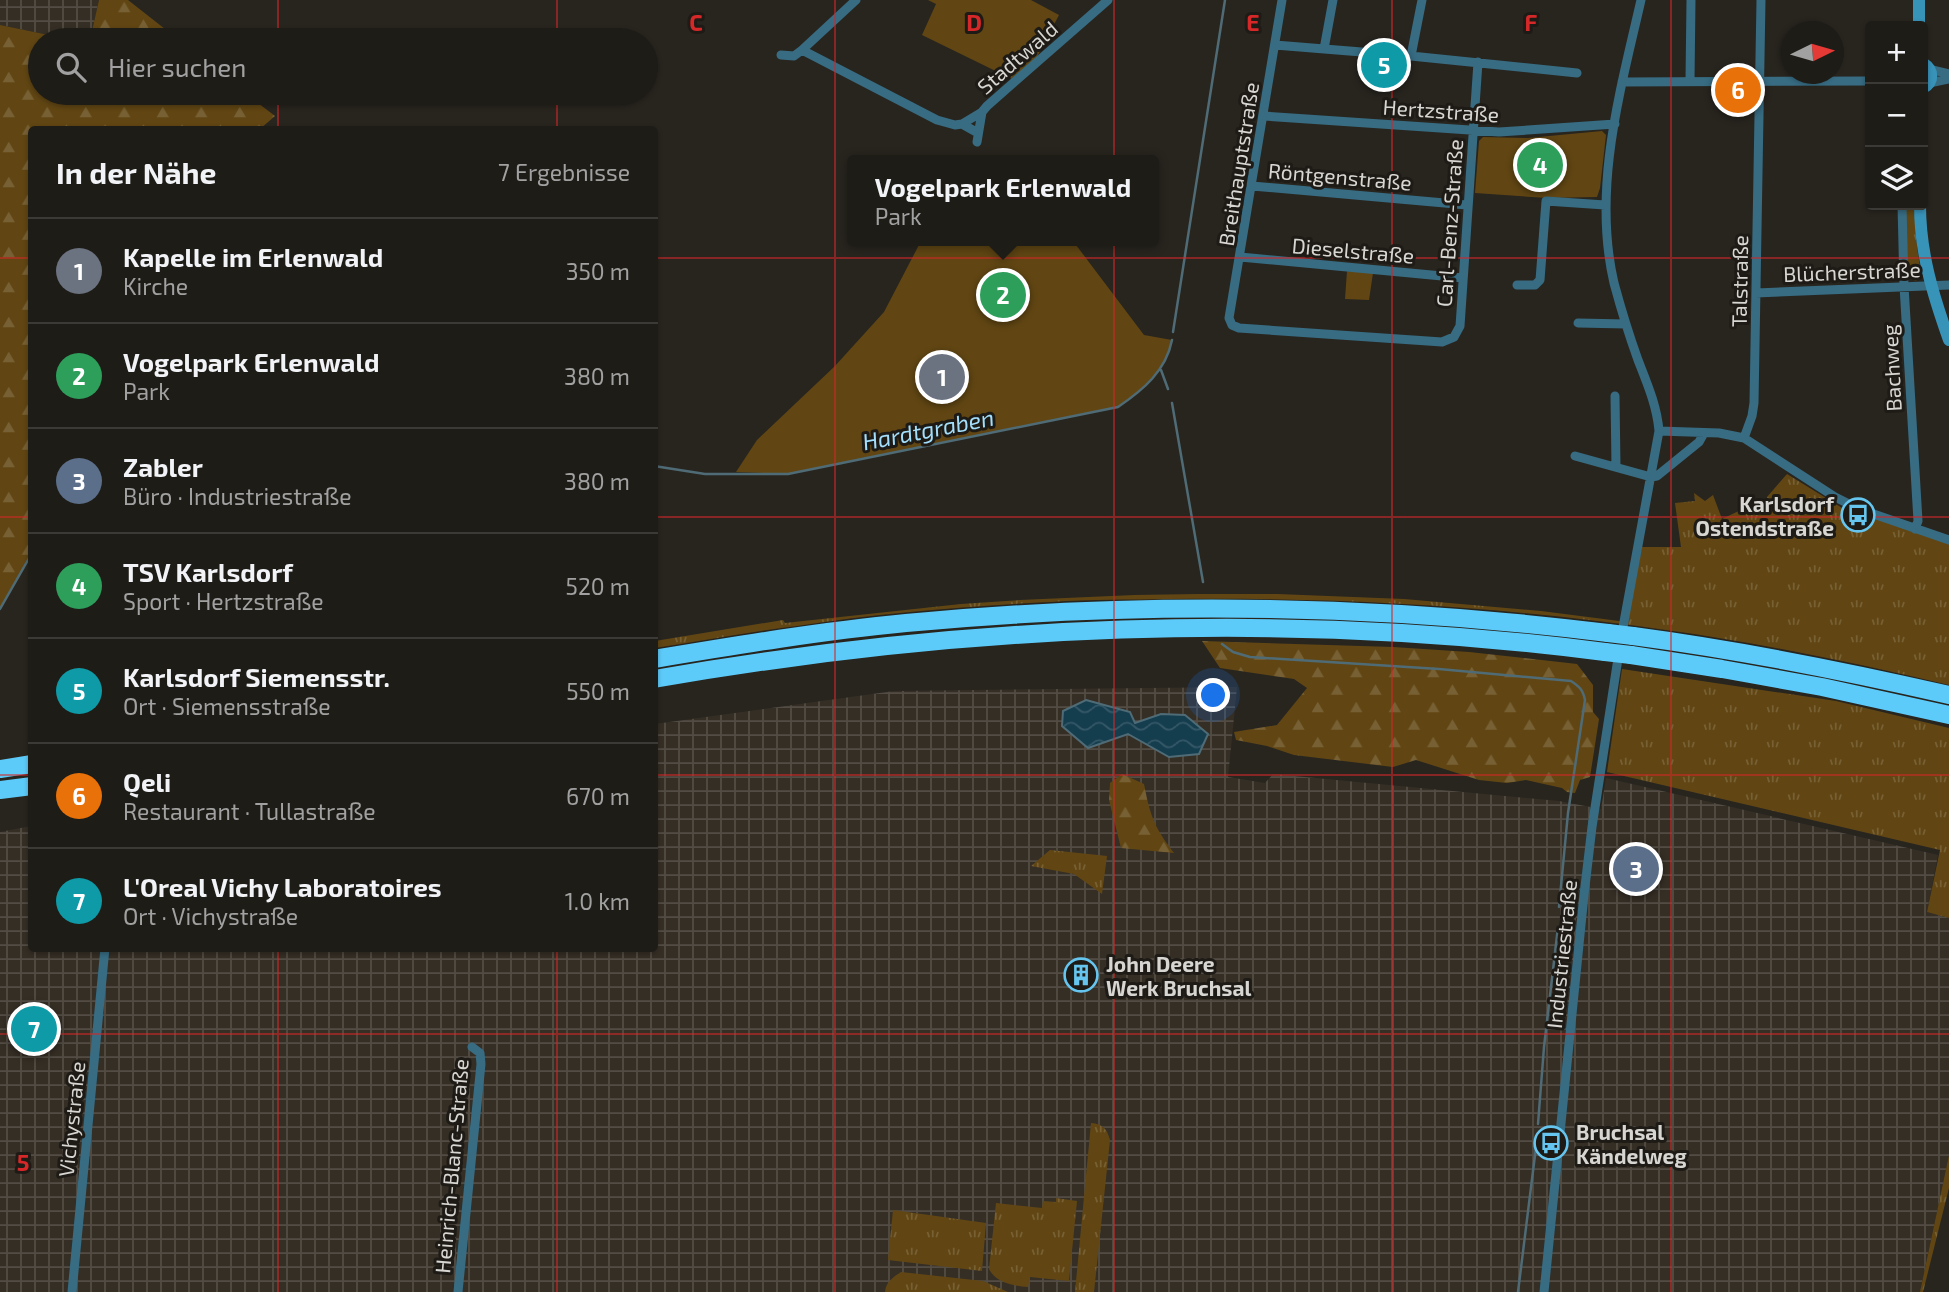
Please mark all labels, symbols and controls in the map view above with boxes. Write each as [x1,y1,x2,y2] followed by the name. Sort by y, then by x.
[689,8,703,36] text: C
[966,8,982,36] text: D
[1246,8,1260,36] text: E
[1525,8,1538,36] text: F
[972,15,1062,99] street label: Stadtwald
[1781,21,1844,84] north arrow
[1865,21,1928,210] map controls
[1865,21,1928,84] button: +
[28,28,658,105] search box
[1361,39,1407,91] pin: 5
[52,48,90,86] icon: search
[108,51,246,82] text: Hier suchen
[1715,64,1761,116] pin: 6
[1213,80,1263,248] street label: Breithauptstraße
[1865,84,1928,147] button: −
[1382,93,1500,127] street label: Hertzstraße
[1431,138,1467,308] street label: Carl-Benz-Straße
[1517,139,1563,191] pin: 4
[1865,147,1928,210] button: layers
[56,154,217,190] text: In der Nähe
[847,155,1159,246] popup
[1267,157,1413,195] street label: Röntgenstraße
[498,158,630,186] text: 7 Ergebnisse
[875,171,1131,202] text: Vogelpark Erlenwald
[875,202,922,230] text: Park
[1291,232,1415,268] street label: Dieselstraße
[1726,235,1752,327] street label: Talstraße
[123,241,383,272] text: Kapelle im Erlenwald
[1783,256,1921,286] street label: Blücherstraße
[74,257,84,285] text: 1
[566,257,630,285] text: 350 m
[980,269,1026,321] pin: 2
[123,272,188,300] text: Kirche
[1876,324,1906,412] street label: Bachweg
[123,346,379,377] text: Vogelpark Erlenwald
[919,351,965,403] pin: 1
[72,362,86,390] text: 2
[564,362,630,390] text: 380 m
[123,377,170,405] text: Park
[860,403,996,455] water label: Hardtgraben
[123,451,203,482] text: Zabler
[72,467,86,495] text: 3
[564,467,630,495] text: 380 m
[123,482,352,510] text: Büro · Industriestraße
[1695,491,1835,540] place label: Karlsdorf Ostendstraße
[1839,496,1877,534] bus stop icon: Karlsdorf Ostendstraße
[123,556,293,587] text: TSV Karlsdorf
[72,572,86,600] text: 4
[566,572,630,600] text: 520 m
[123,587,324,615] text: Sport · Hertzstraße
[123,661,390,692] text: Karlsdorf Siemensstr.
[73,677,85,705] text: 5
[566,677,630,705] text: 550 m
[1196,678,1230,712] your location
[123,692,331,720] text: Ort · Siemensstraße
[123,766,171,797] text: Qeli
[72,782,86,810] text: 6
[566,782,630,810] text: 670 m
[123,797,376,825] text: Restaurant · Tullastraße
[1613,843,1659,895] pin: 3
[123,871,442,902] text: L'Oreal Vichy Laboratoires
[1541,878,1581,1030] street label: Industriestraße
[73,887,85,915] text: 7
[565,887,630,915] text: 1.0 km
[123,902,298,930] text: Ort · Vichystraße
[1106,951,1251,1000] place label: John Deere Werk Bruchsal
[1062,956,1100,994] building icon: John Deere Werk Bruchsal
[11,1003,57,1055] pin: 7
[429,1058,473,1274] street label: Heinrich-Blanc-Straße
[53,1060,89,1178] street label: Vichystraße
[1576,1119,1687,1168] place label: Bruchsal Kändelweg
[1532,1124,1570,1162] bus stop icon: Bruchsal Kändelweg
[17,1148,29,1176] text: 5

